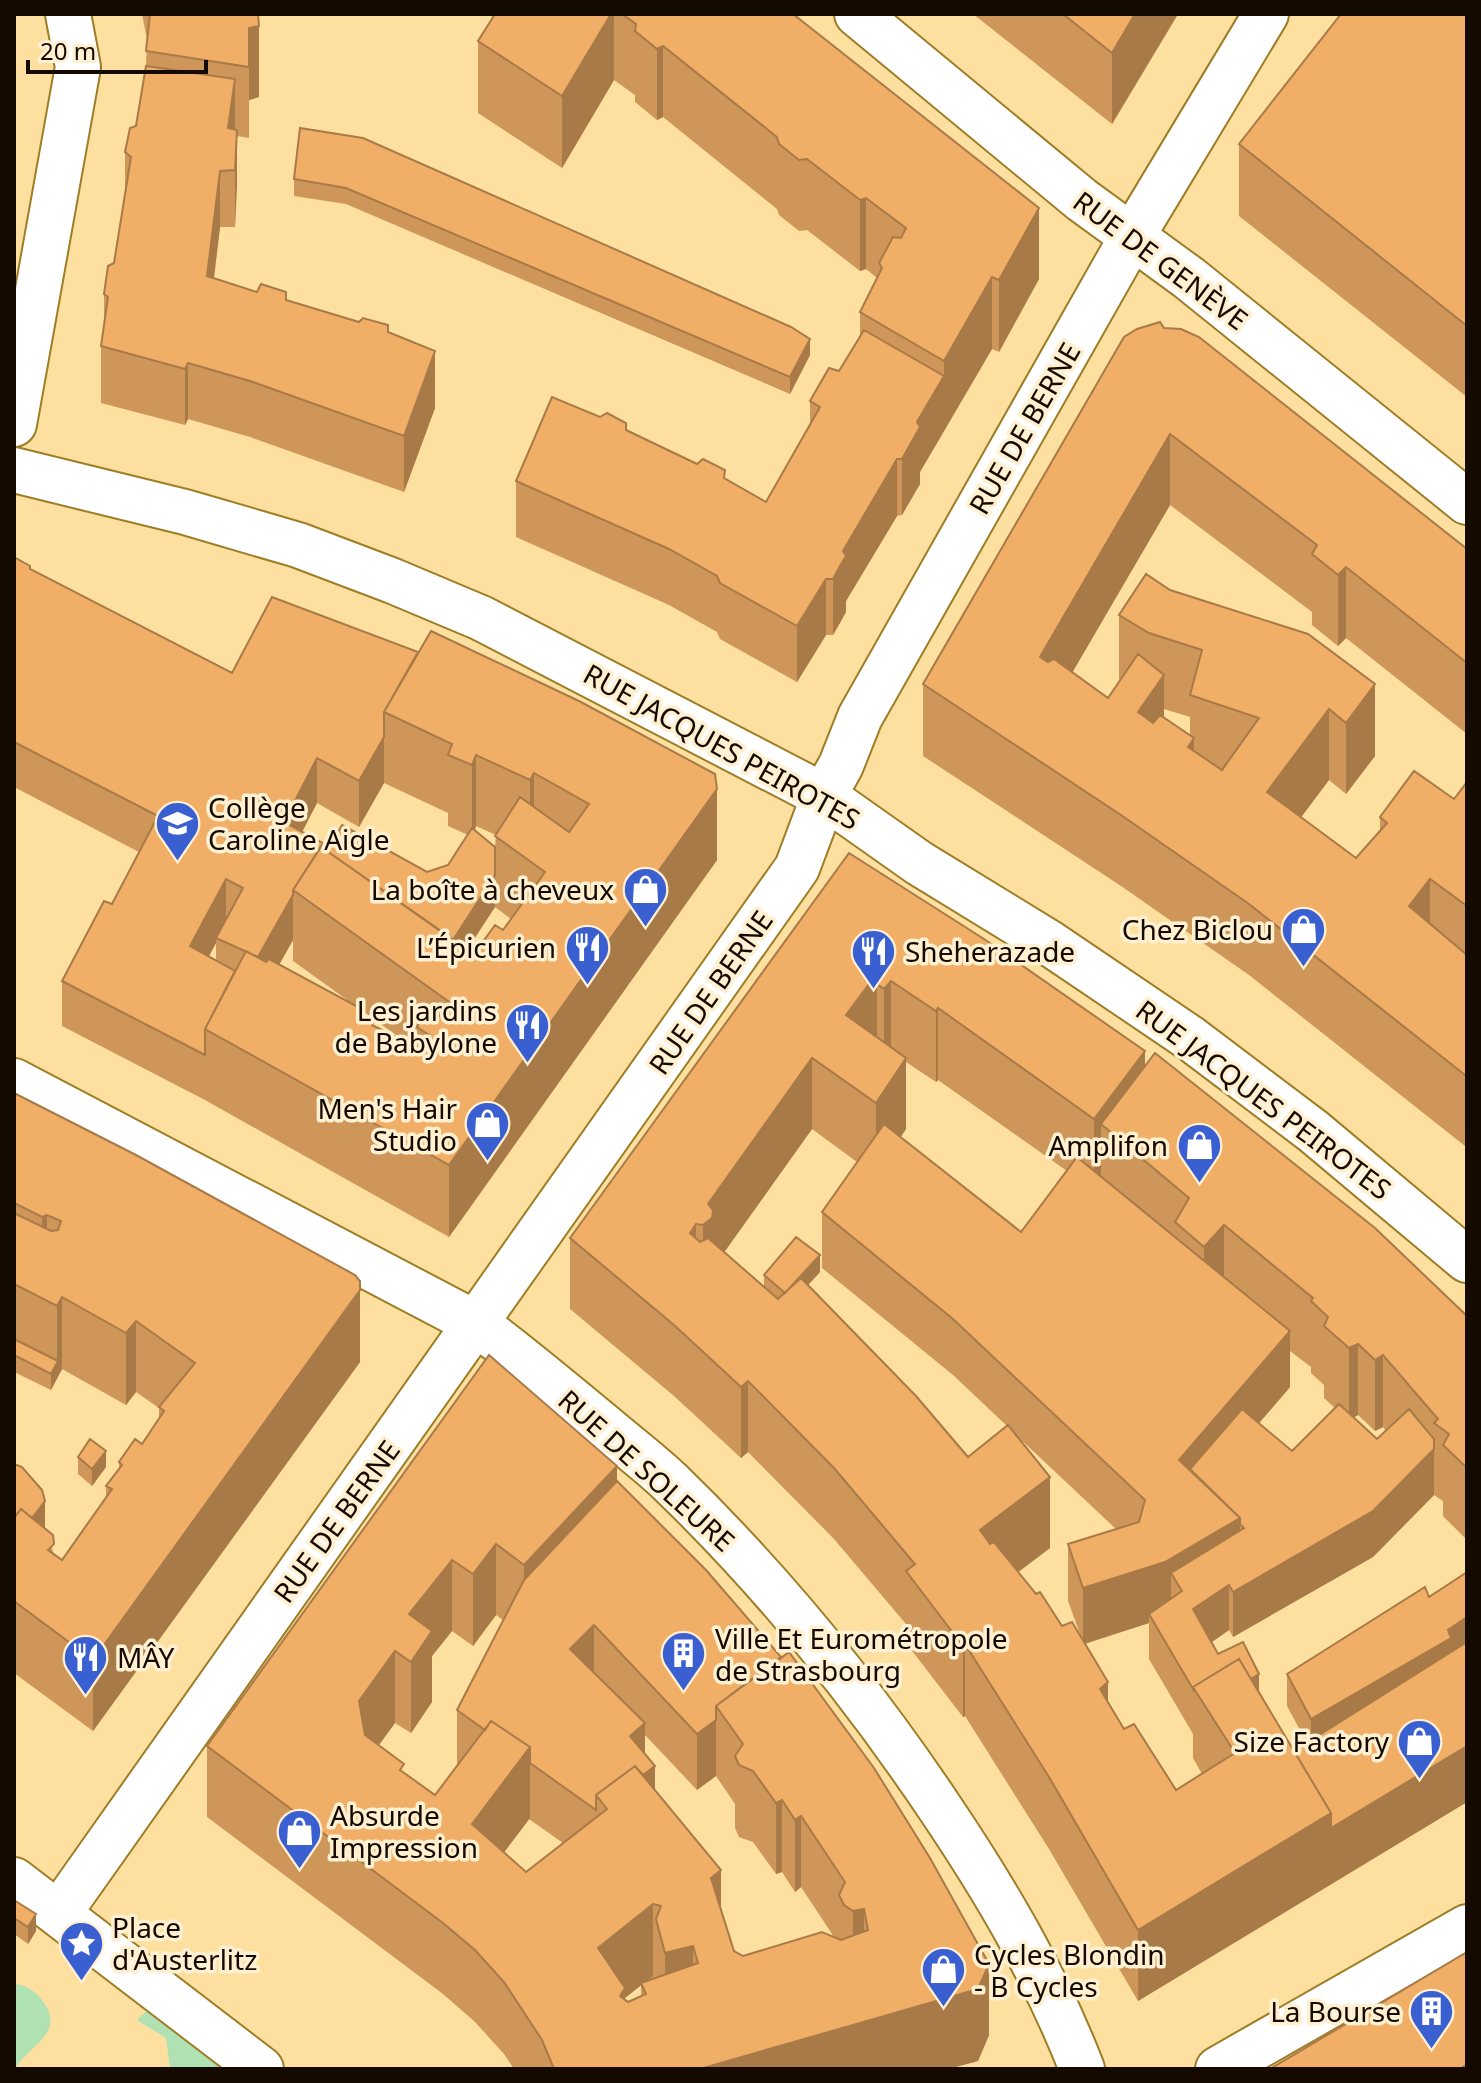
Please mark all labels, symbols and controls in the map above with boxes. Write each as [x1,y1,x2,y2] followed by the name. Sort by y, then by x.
[28,24,206,74] scale bar
[40,34,96,67] text: 20 m
[1066,182,1256,338] street label: RUE DE GENÈVE
[960,335,1088,521] street label: RUE DE BERNE
[577,654,867,838] street label: RUE JACQUES PEIROTES
[208,788,390,858] place label: Collège Caroline Aigle
[153,799,201,862] school or university icon: Collège Caroline Aigle
[621,865,669,928] shop icon: La boîte à cheveux
[371,870,614,908] place label: La boîte à cheveux
[639,902,781,1082] street label: RUE DE BERNE
[1280,905,1328,968] shop icon: Chez Biclou
[1122,910,1273,948] place label: Chez Biclou
[563,923,611,986] restaurant icon: L’Épicurien
[850,927,898,990] restaurant icon: Sheherazade
[416,928,556,966] place label: L’Épicurien
[905,932,1075,970] place label: Sheherazade
[1129,990,1399,1208] street label: RUE JACQUES PEIROTES
[335,991,497,1061] place label: Les jardins de Babylone
[504,1002,552,1065] restaurant icon: Les jardins de Babylone
[317,1089,457,1159] place label: Men's Hair Studio
[464,1100,512,1163] shop icon: Men's Hair Studio
[1175,1121,1223,1184] shop icon: Amplifon
[1048,1126,1168,1164] place label: Amplifon
[551,1381,743,1559] street label: RUE DE SOLEURE
[264,1432,408,1610] street label: RUE DE BERNE
[715,1619,1008,1689] place label: Ville Et Eurométropole de Strasbourg
[660,1630,708,1693] building icon: Ville Et Eurométropole de Strasbourg
[62,1633,110,1696] restaurant icon: MÂY
[117,1638,175,1676] place label: MÂY
[1396,1717,1444,1780] shop icon: Size Factory
[1234,1722,1390,1760] place label: Size Factory
[330,1796,478,1866] place label: Absurde Impression
[275,1807,323,1870] shop icon: Absurde Impression
[112,1908,257,1978] place label: Place d'Austerlitz
[57,1919,105,1982] place icon: Place d'Austerlitz
[974,1935,1165,2005] place label: Cycles Blondin - B Cycles
[919,1946,967,2009] shop icon: Cycles Blondin - B Cycles
[1408,1987,1456,2050] building icon: La Bourse
[1270,1992,1401,2030] place label: La Bourse

